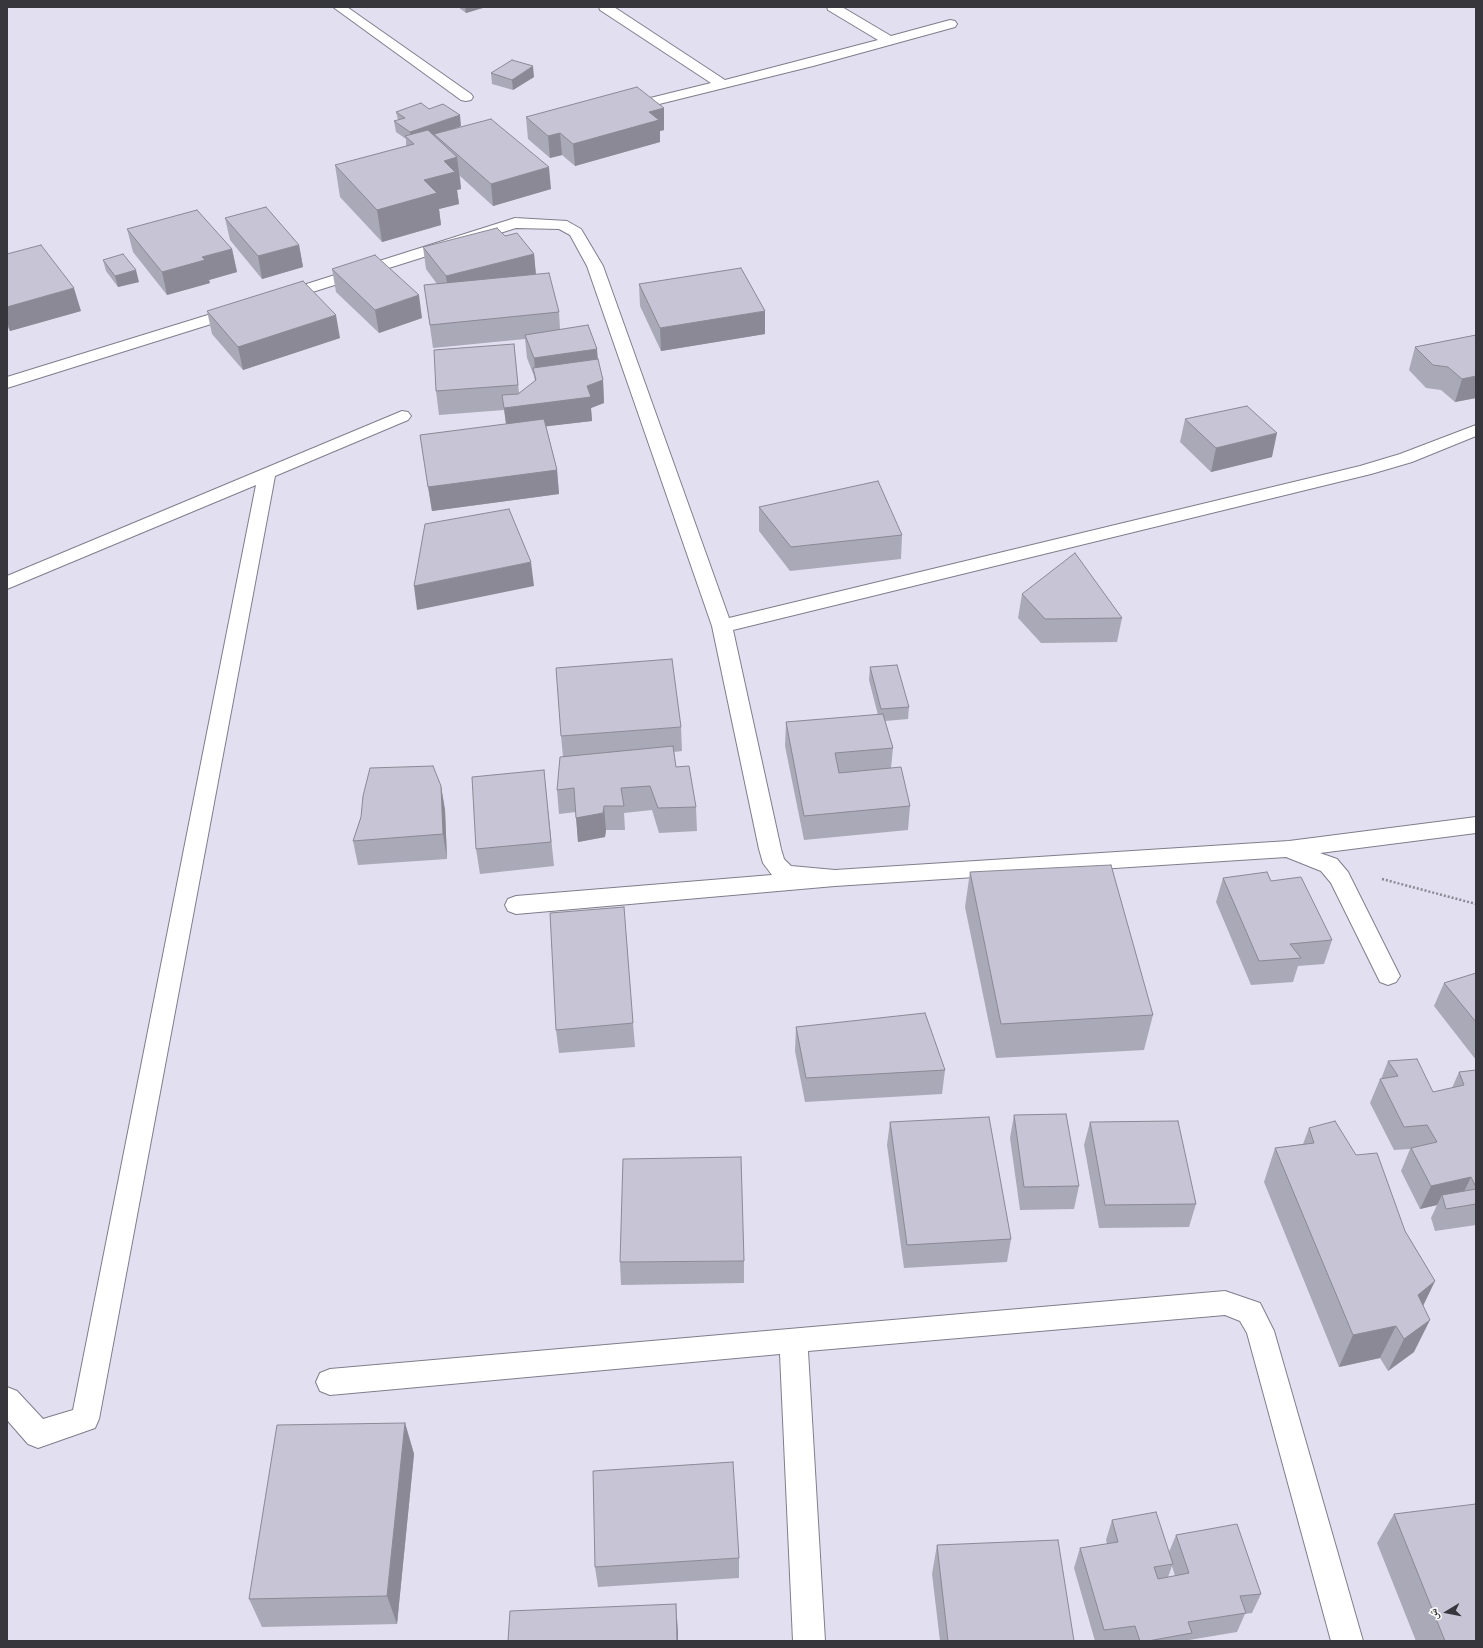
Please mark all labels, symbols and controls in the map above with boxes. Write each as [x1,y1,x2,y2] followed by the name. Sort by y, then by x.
[1427,1592,1467,1632] north arrow
[1424,1607,1445,1622] text: ش

